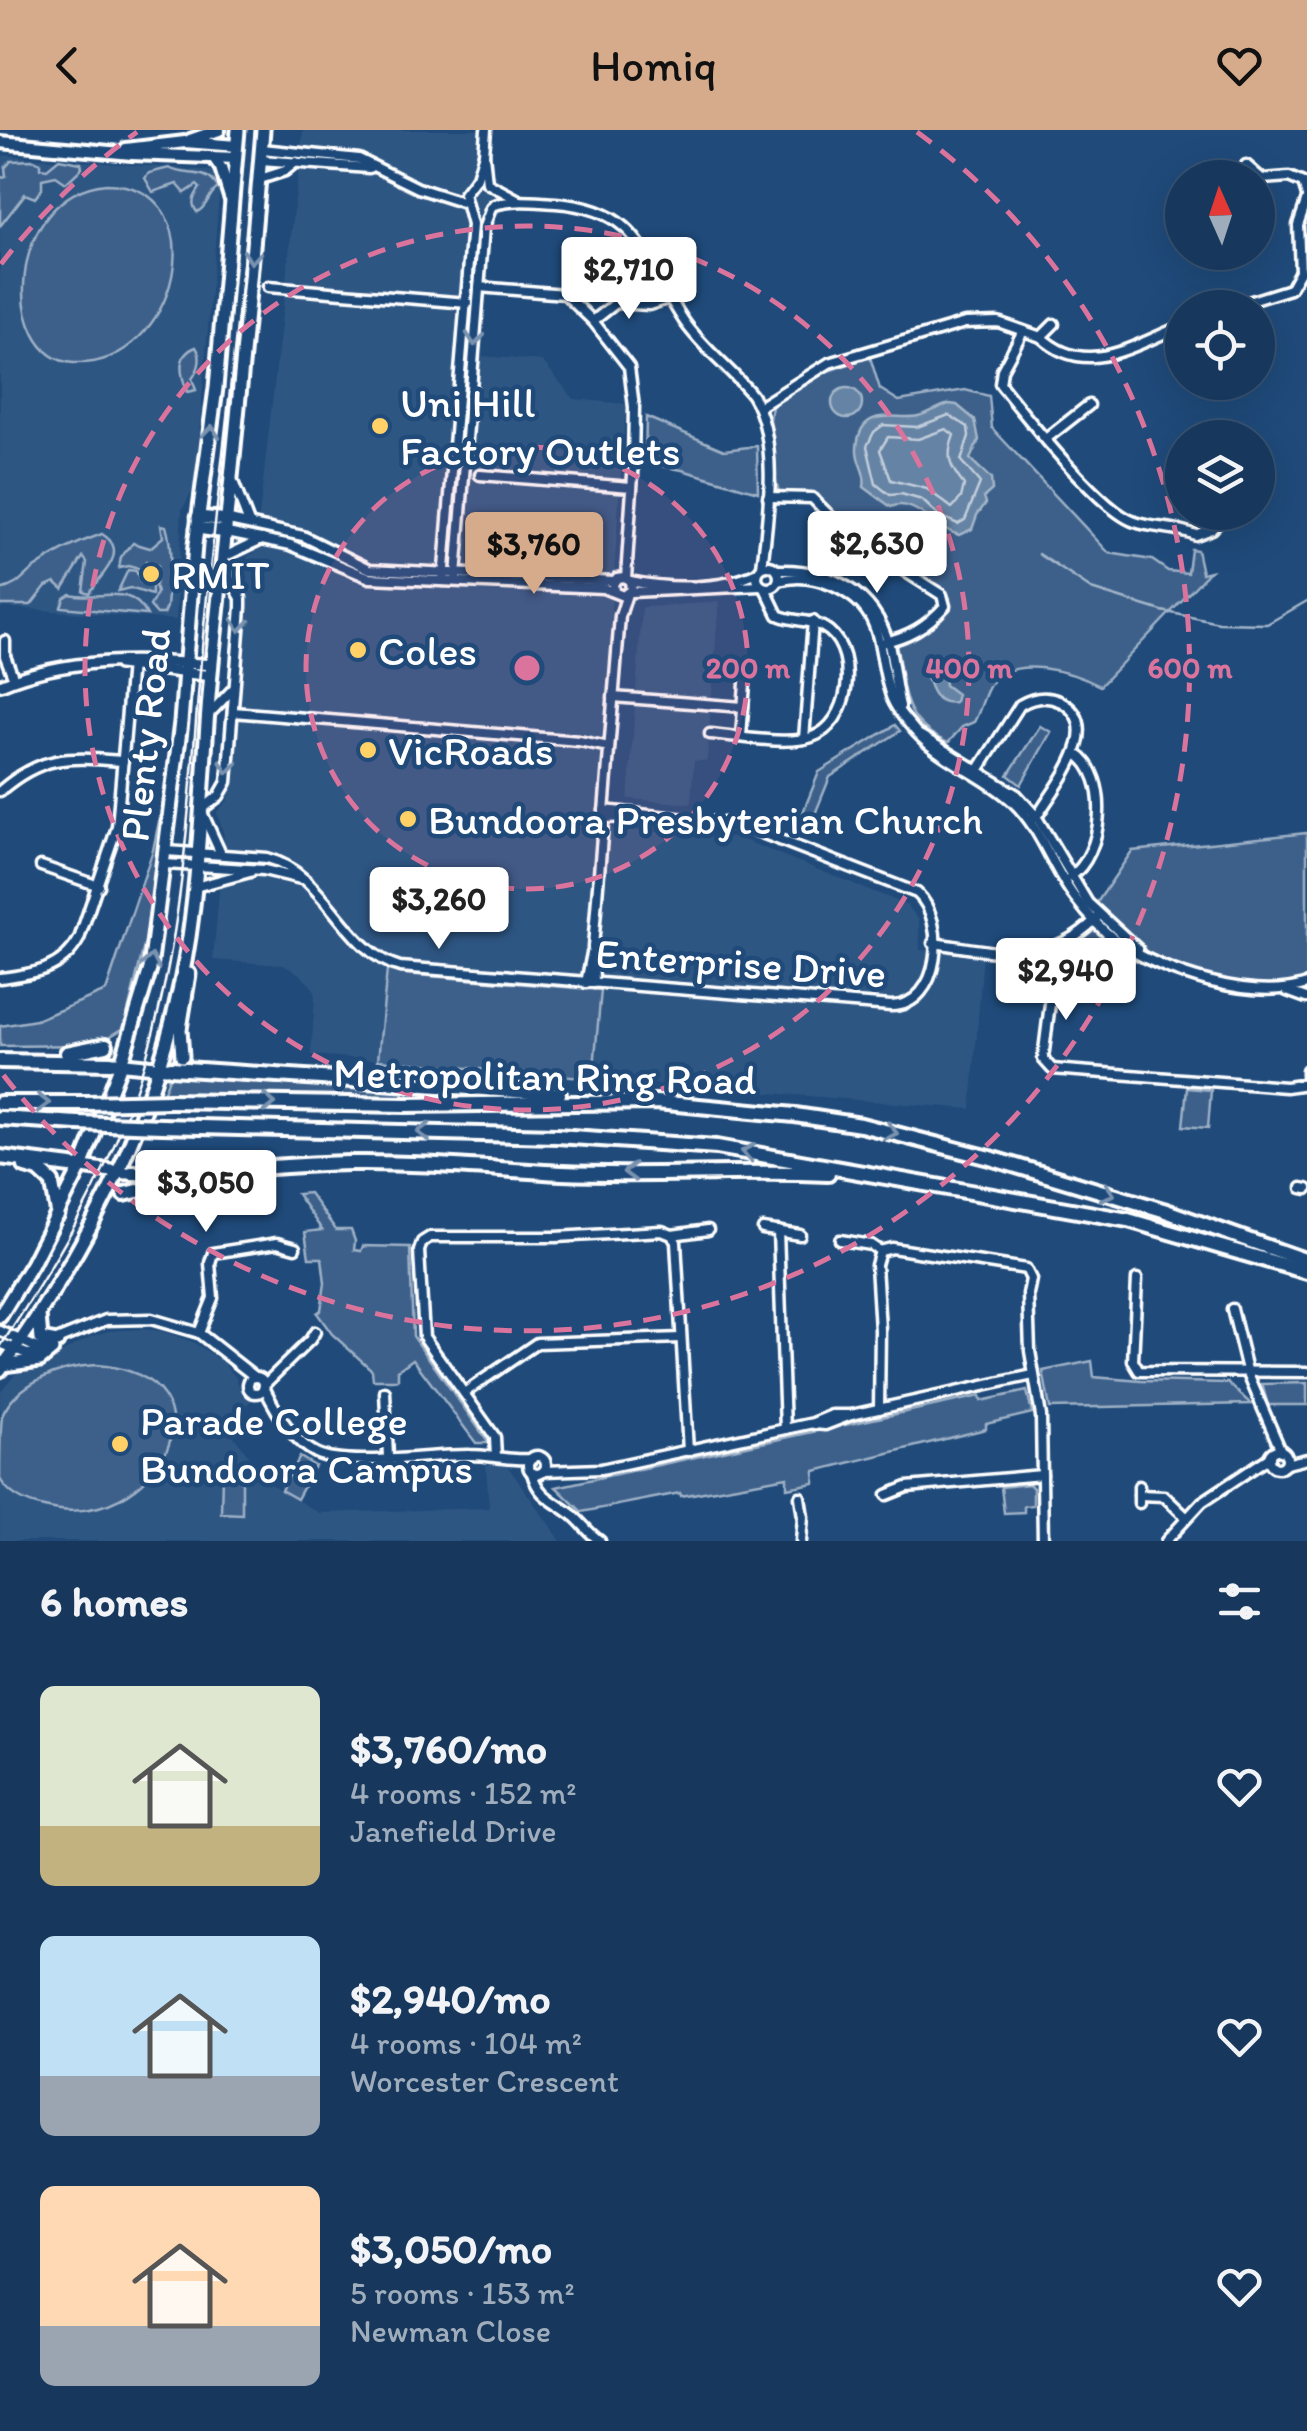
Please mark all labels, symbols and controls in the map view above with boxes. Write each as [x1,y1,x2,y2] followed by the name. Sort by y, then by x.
[40,38,95,93] icon: back
[590,38,717,92] text: Homiq
[1212,38,1267,93] icon: heart
[1165,160,1275,270] north arrow
[1165,160,1275,530] map controls
[548,237,710,322] pin: $2,710
[242,250,264,266] one-way arrow
[583,250,675,288] text: $2,710
[1165,290,1275,400] button: locate
[465,331,487,347] one-way arrow
[400,377,680,476] place label: Uni Hill Factory Outlets
[369,415,391,437] marker: Uni Hill Factory Outlets
[1165,420,1275,530] button: layers
[200,423,221,439] one-way arrow
[796,511,958,596] pin: $2,630
[453,512,615,597] pin: $3,760
[830,524,924,562] text: $2,630
[487,525,581,563] text: $3,760
[171,549,270,600] place label: RMIT
[140,563,162,585] marker: RMIT
[229,618,251,634] one-way arrow
[378,625,477,676] place label: Coles
[108,626,182,844] street label: Plenty Road
[347,639,369,661] marker: Coles
[706,649,791,686] text: 200 m
[926,649,1013,686] text: 400 m
[1148,649,1233,686] text: 600 m
[509,650,545,686] centre of rings
[388,725,554,776] place label: VicRoads
[357,739,379,761] marker: VicRoads
[218,759,240,775] one-way arrow
[428,794,983,845] place label: Bundoora Presbyterian Church
[397,808,419,830] marker: Bundoora Presbyterian Church
[358,867,520,952] pin: $3,260
[392,880,486,918] text: $3,260
[594,927,888,999] street label: Enterprise Drive
[985,938,1147,1023] pin: $2,940
[1018,951,1114,989] text: $2,940
[140,953,161,969] one-way arrow
[333,1047,757,1105] street label: Metropolitan Ring Road
[261,1092,277,1113] one-way arrow
[35,1093,51,1114] one-way arrow
[882,1120,899,1141] one-way arrow
[416,1122,432,1143] one-way arrow
[740,1142,756,1163] one-way arrow
[125,1150,287,1235] pin: $3,050
[621,1161,636,1183] one-way arrow
[157,1163,255,1201] text: $3,050
[1099,1181,1116,1201] one-way arrow
[140,1395,473,1494] place label: Parade College Bundoora Campus
[109,1433,131,1455] marker: Parade College Bundoora Campus
[1212,1574,1267,1629] icon: filters
[40,1576,188,1627] text: 6 homes
[350,1723,547,1774] text: $3,760/mo
[120,1726,240,1846] icon: home
[1212,1759,1267,1814] icon: heart
[350,1774,577,1812] text: 4 rooms · 152 m²
[350,1812,556,1850] text: Janefield Drive
[350,1973,551,2024] text: $2,940/mo
[120,1976,240,2096] icon: home
[1212,2009,1267,2064] icon: heart
[350,2024,582,2062] text: 4 rooms · 104 m²
[350,2062,619,2100] text: Worcester Crescent
[350,2223,552,2274] text: $3,050/mo
[120,2226,240,2346] icon: home
[1212,2259,1267,2314] icon: heart
[350,2274,575,2312] text: 5 rooms · 153 m²
[350,2312,551,2350] text: Newman Close

